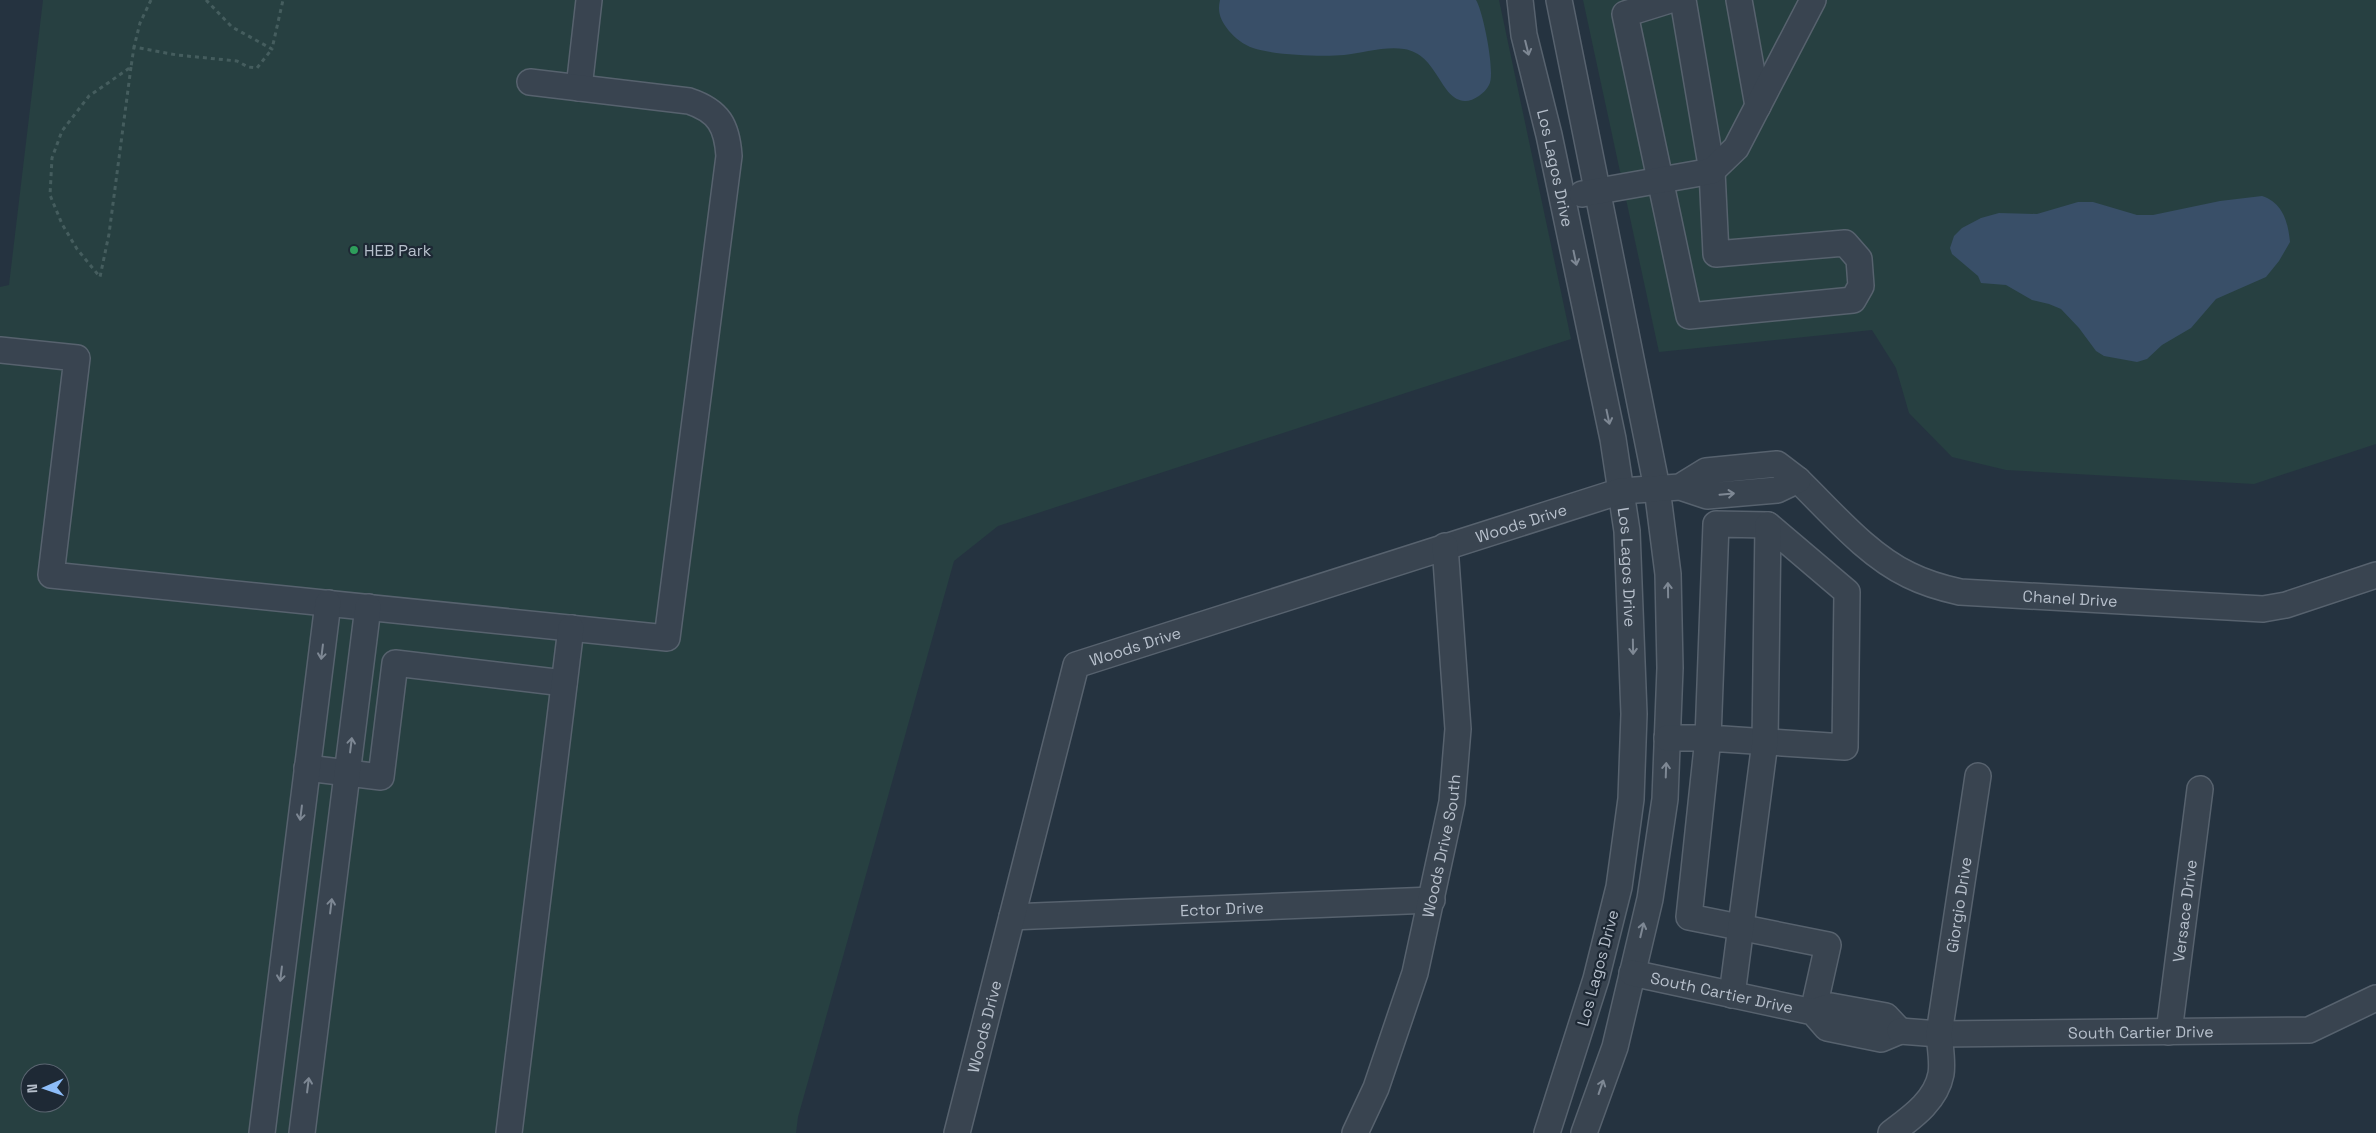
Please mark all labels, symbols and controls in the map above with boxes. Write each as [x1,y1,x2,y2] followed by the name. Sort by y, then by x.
[1523,40,1532,56] one-way arrow
[1532,107,1579,229] street label: Los Lagos Drive
[364,240,432,261] place label: HEB Park
[348,244,360,256] marker: HEB Park
[1570,249,1580,265] one-way arrow
[1604,408,1613,424] one-way arrow
[1718,490,1734,499] one-way arrow
[1473,499,1569,547] street label: Woods Drive
[1613,506,1641,627] street label: Los Lagos Drive
[1663,582,1673,598] one-way arrow
[2022,585,2118,611] street label: Chanel Drive
[1087,622,1184,671] street label: Woods Drive
[1628,639,1637,655] one-way arrow
[317,643,327,659] one-way arrow
[346,737,356,753] one-way arrow
[1662,762,1671,778] one-way arrow
[1417,773,1465,919] street label: Woods Drive South
[296,804,306,820] one-way arrow
[1941,855,1976,954] street label: Giorgio Drive
[2167,858,2201,964] street label: Versace Drive
[1180,896,1264,921] street label: Ector Drive
[326,898,336,914] one-way arrow
[1572,907,1624,1029] street label: Los Lagos Drive
[1638,923,1647,939] one-way arrow
[276,966,286,982] one-way arrow
[1649,967,1795,1018] street label: South Cartier Drive
[962,978,1006,1075] street label: Woods Drive
[2068,1021,2214,1043] street label: South Cartier Drive
[20,1063,70,1113] north arrow
[303,1077,313,1093] one-way arrow
[1596,1079,1606,1095] one-way arrow
[23,1083,41,1093] text: N

